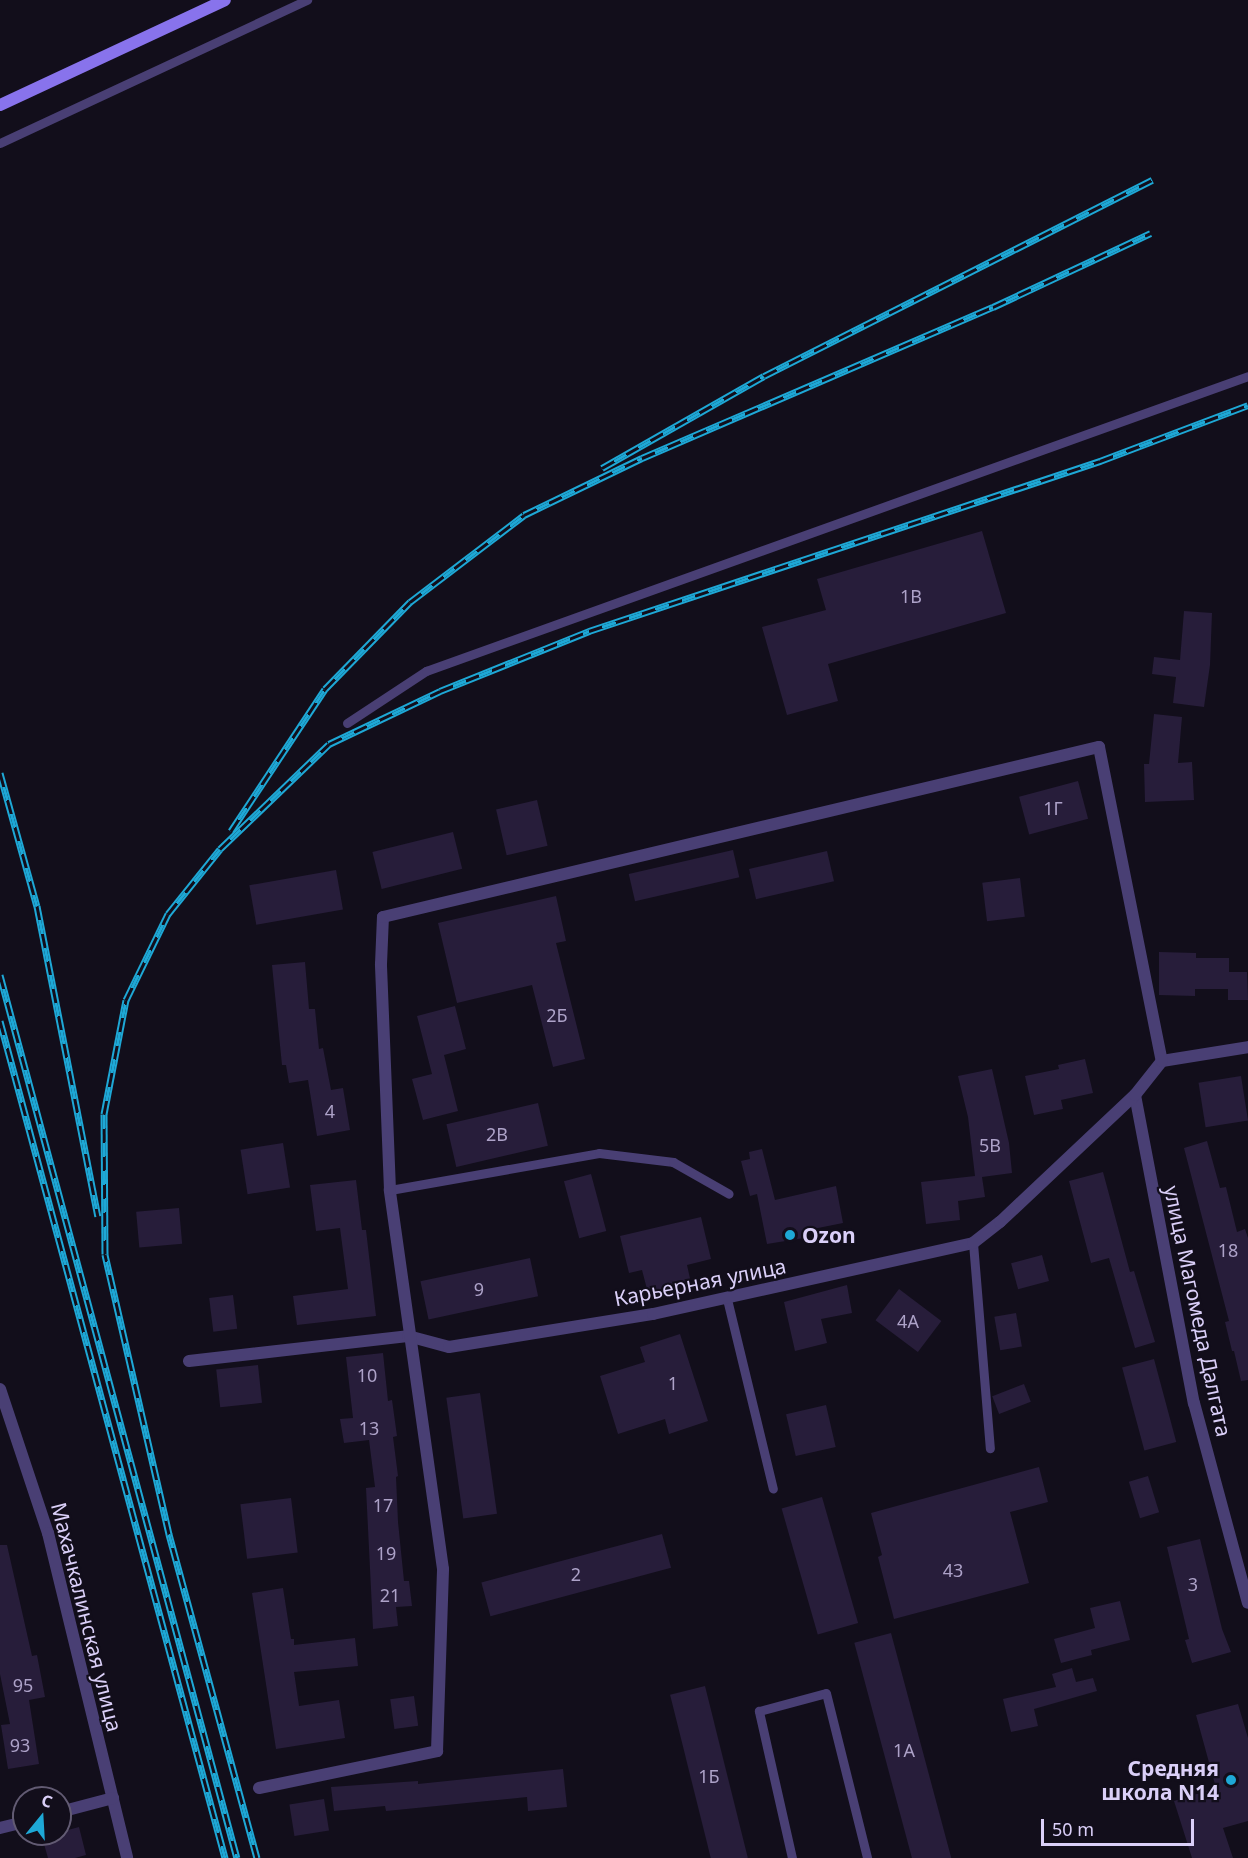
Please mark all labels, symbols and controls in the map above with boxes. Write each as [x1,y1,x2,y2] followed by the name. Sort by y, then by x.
[900,585,922,607] house number: 1В
[1043,797,1063,819] house number: 1Г
[546,1004,568,1026] house number: 2Б
[325,1100,335,1122] house number: 4
[486,1123,508,1145] house number: 2В
[979,1134,1001,1156] house number: 5В
[1159,1183,1237,1439] street label: улица Магомеда Далгата
[802,1222,856,1248] place label: Ozon
[783,1228,797,1242] marker: Ozon
[1218,1239,1238,1261] house number: 18
[612,1253,788,1311] street label: Карьерная улица
[474,1278,484,1300] house number: 9
[897,1310,919,1332] house number: 4А
[357,1364,377,1386] house number: 10
[668,1372,678,1394] house number: 1
[359,1417,379,1439] house number: 13
[373,1494,393,1516] house number: 17
[46,1500,128,1734] street label: Махачкалинская улица
[376,1542,396,1564] house number: 19
[943,1559,963,1581] house number: 43
[571,1563,581,1585] house number: 2
[1188,1573,1198,1595] house number: 3
[380,1584,400,1606] house number: 21
[13,1674,33,1696] house number: 95
[10,1734,30,1756] house number: 93
[893,1739,915,1761] house number: 1А
[1101,1755,1219,1805] place label: Средняя школа N14
[698,1765,720,1787] house number: 1Б
[1224,1773,1238,1787] marker: Средняя школа N14
[12,1786,72,1846] north arrow
[39,1789,55,1813] text: С
[1044,1807,1197,1845] scale bar
[1052,1817,1094,1841] text: 50 m

